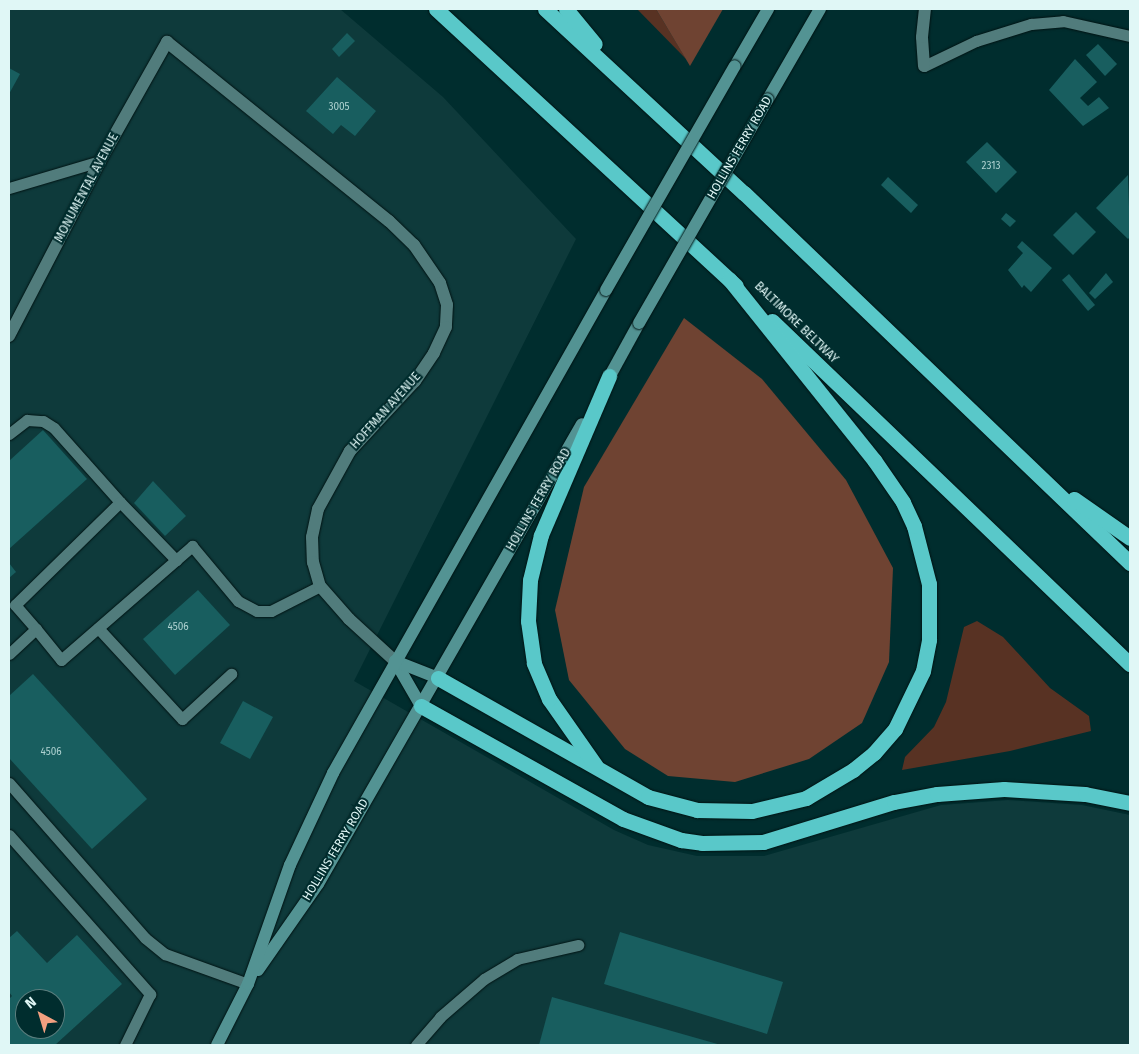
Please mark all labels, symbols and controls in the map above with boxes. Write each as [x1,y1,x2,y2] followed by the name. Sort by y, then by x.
[705,94,775,202] street label: HOLLINS FERRY ROAD
[328,102,350,114] house number: 3005
[52,131,122,245] street label: MONUMENTAL AVENUE
[982,161,1000,173] house number: 2313
[751,279,841,367] street label: BALTIMORE BELTWAY
[348,370,424,452] street label: HOFFMAN AVENUE
[504,446,574,554] street label: HOLLINS FERRY ROAD
[167,622,189,634] house number: 4506
[40,747,62,759] house number: 4506
[300,797,372,903] street label: HOLLINS FERRY ROAD
[15,989,65,1039] north arrow
[22,993,40,1012] text: N

